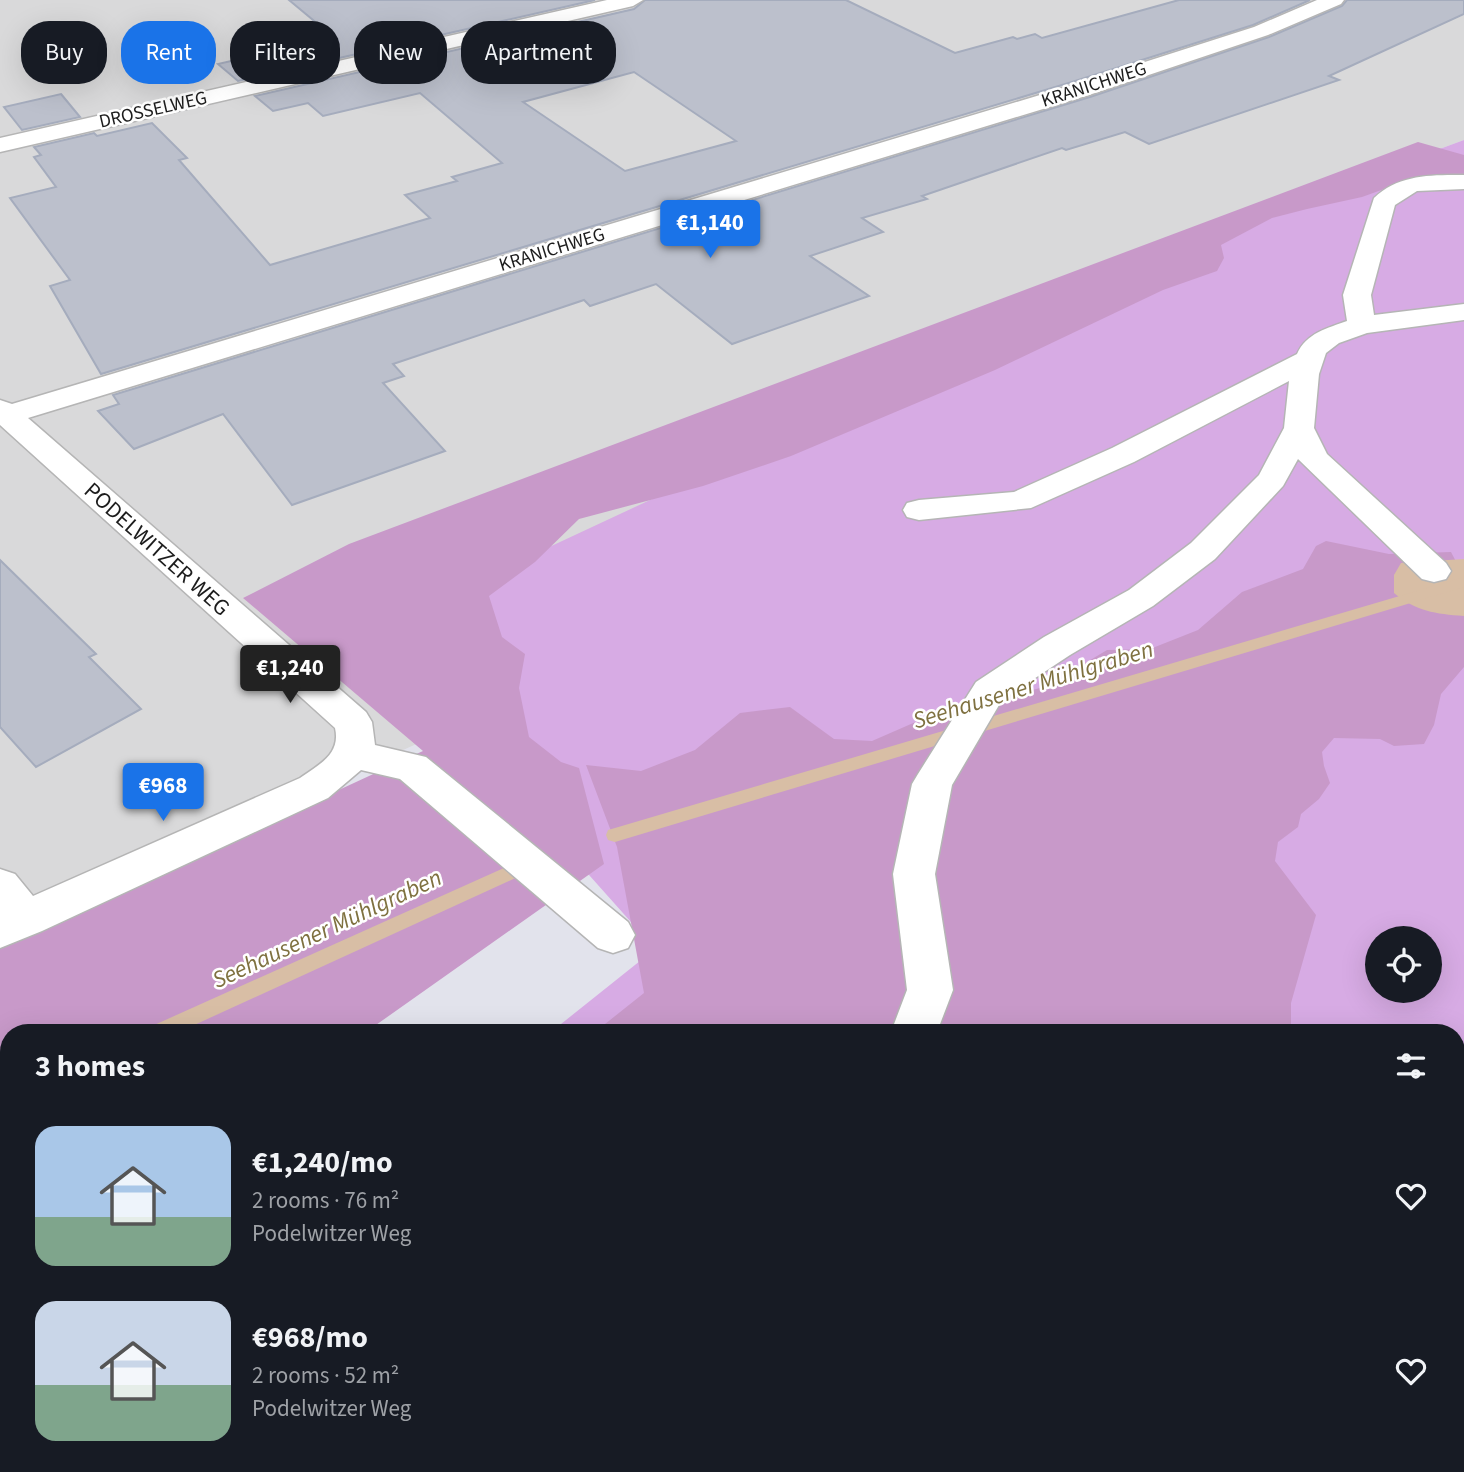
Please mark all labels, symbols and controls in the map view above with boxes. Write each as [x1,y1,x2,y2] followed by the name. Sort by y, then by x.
[21,21,107,84] chip: Buy
[121,21,216,84] chip: Rent
[230,21,340,84] chip: Filters
[354,21,447,84] chip: New
[461,21,616,84] chip: Apartment
[1038,55,1150,115] street label: KRANICHWEG
[96,84,210,136] street label: DROSSELWEG
[653,201,767,260] pin: €1,140
[676,206,744,239] text: €1,140
[496,221,608,279] street label: KRANICHWEG
[77,474,237,624] street label: PODELWITZER WEG
[908,632,1158,738] water label: Seehausener Mühlgraben
[233,646,347,705] pin: €1,240
[256,651,324,684] text: €1,240
[122,764,204,823] pin: €968
[139,769,187,802] text: €968
[206,860,448,998] water label: Seehausener Mühlgraben
[1365,926,1442,1003] map controls
[1365,926,1442,1003] button: locate
[35,1045,145,1088] text: 3 homes
[1392,1047,1430,1085] icon: filters
[252,1141,393,1184] text: €1,240/mo
[91,1154,175,1238] icon: home
[1392,1177,1430,1215] icon: heart
[252,1184,399,1217] text: 2 rooms · 76 m²
[252,1217,411,1250] text: Podelwitzer Weg
[252,1316,368,1359] text: €968/mo
[91,1329,175,1413] icon: home
[1392,1352,1430,1390] icon: heart
[252,1359,399,1392] text: 2 rooms · 52 m²
[252,1392,411,1425] text: Podelwitzer Weg

